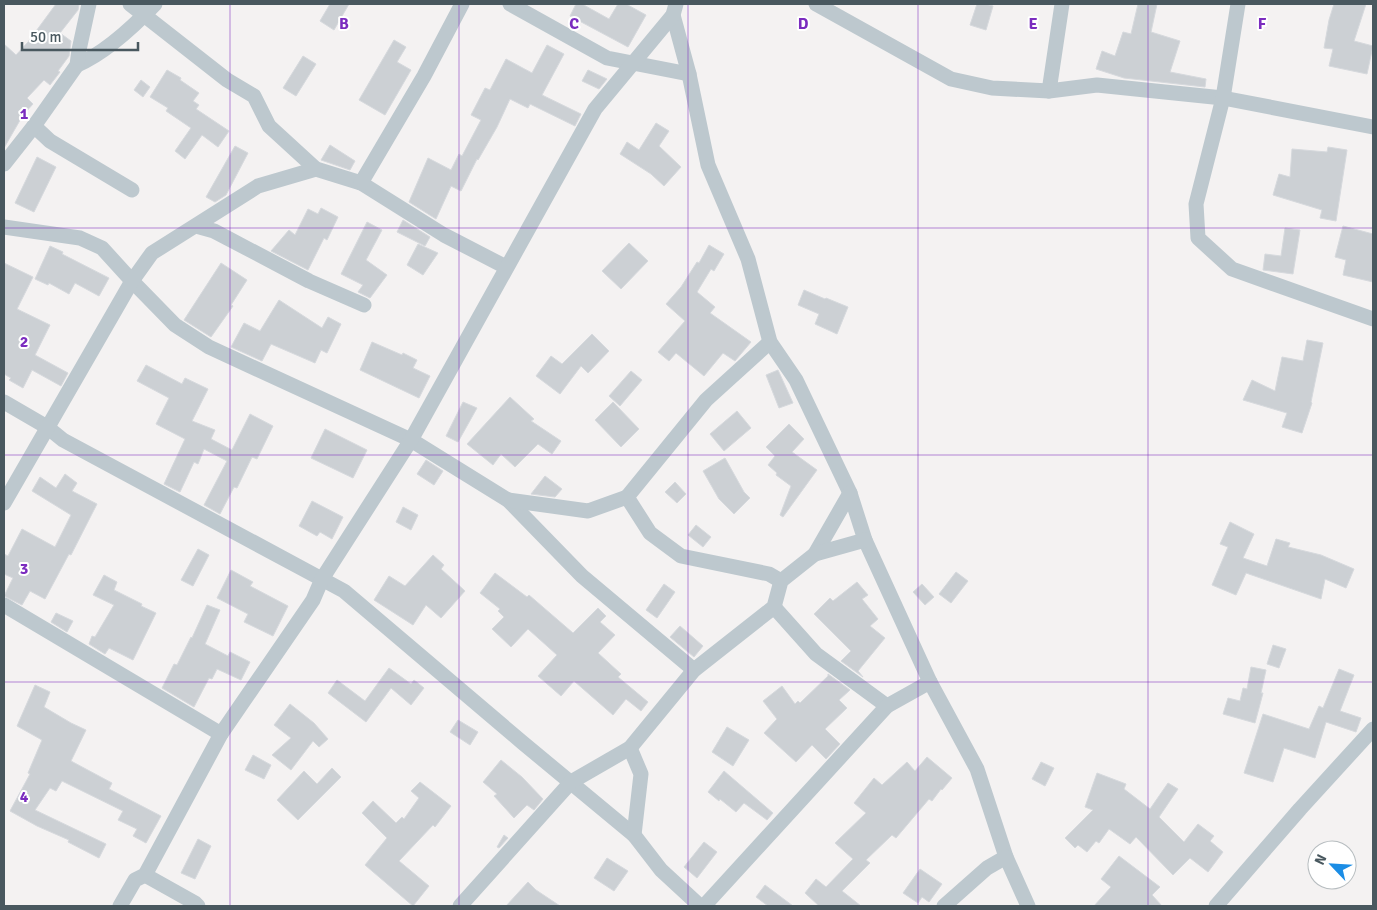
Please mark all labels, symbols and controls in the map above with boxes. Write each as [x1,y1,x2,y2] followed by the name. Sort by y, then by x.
[339,14,349,34] text: B
[569,14,579,34] text: C
[798,14,809,34] text: D
[1028,14,1038,34] text: E
[1258,14,1267,34] text: F
[22,20,139,52] scale bar
[30,28,61,46] text: 50 m
[20,104,29,124] text: 1
[20,332,28,352] text: 2
[20,559,28,579] text: 3
[20,787,29,807] text: 4
[1307,840,1357,890] north arrow
[1311,852,1330,868] text: N

